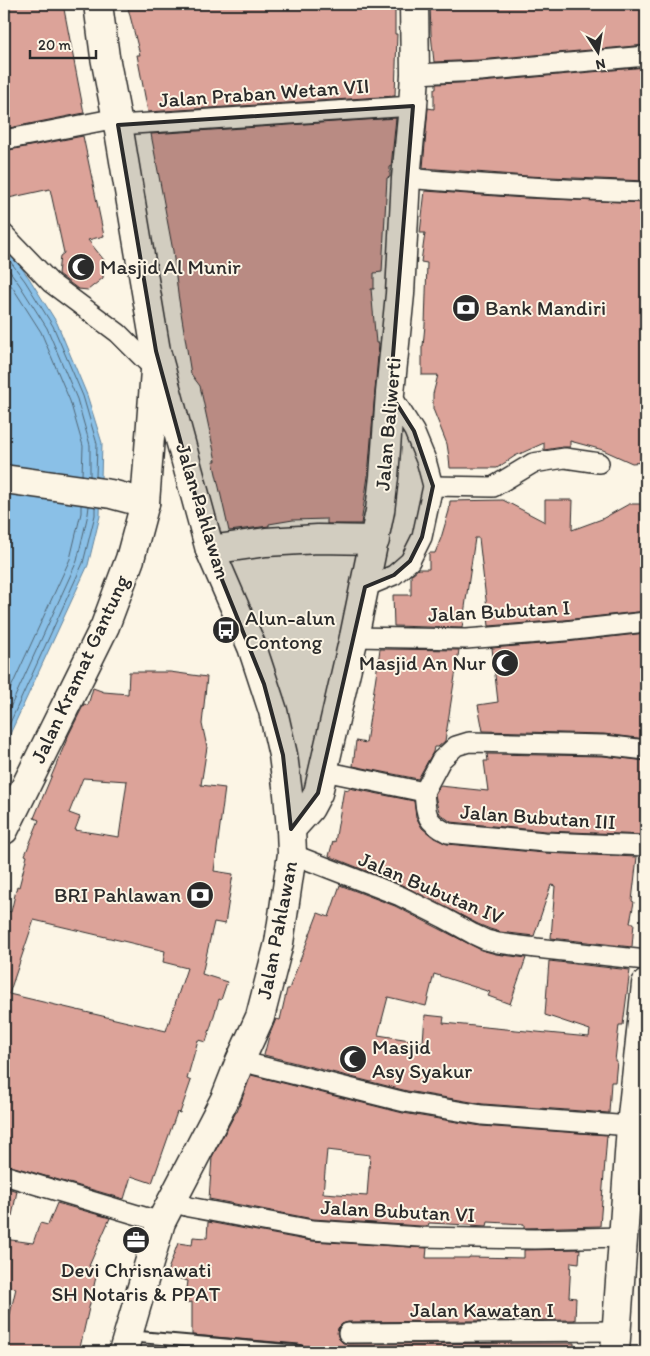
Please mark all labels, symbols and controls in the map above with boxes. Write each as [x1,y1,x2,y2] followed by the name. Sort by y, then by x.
[30,28,96,60] scale bar
[572,28,622,78] north arrow
[38,36,72,54] text: 20 m
[594,55,607,74] text: N
[158,73,370,112] street label: Jalan Praban Wetan VII
[66,252,96,282] mosque icon: Masjid Al Munir
[100,254,241,279] place label: Masjid Al Munir
[451,293,481,323] bank icon: Bank Mandiri
[485,295,606,320] place label: Bank Mandiri
[369,356,406,492] street label: Jalan Baliwerti
[171,440,236,582] street label: Jalan Pahlawan
[25,571,134,767] street label: Jalan Kramat Gantung
[427,594,571,627] street label: Jalan Bubutan I
[245,605,336,654] place label: Alun-alun Contong
[211,615,241,645] bus stop icon: Alun-alun Contong
[490,648,520,678] mosque icon: Masjid An Nur
[359,650,486,675] place label: Masjid An Nur
[459,799,617,834] street label: Jalan Bubutan III
[355,846,508,930] street label: Jalan Bubutan IV
[251,859,302,1001] street label: Jalan Pahlawan
[185,880,215,910] bank icon: BRI Pahlawan
[54,882,181,907] place label: BRI Pahlawan
[372,1034,472,1083] place label: Masjid Asy Syakur
[338,1044,368,1074] mosque icon: Masjid Asy Syakur
[320,1194,476,1227] street label: Jalan Bubutan VI
[121,1225,151,1255] office icon: Devi Chrisnawati SH Notaris & PPAT
[51,1257,221,1306] place label: Devi Chrisnawati SH Notaris & PPAT
[410,1297,554,1322] street label: Jalan Kawatan I

